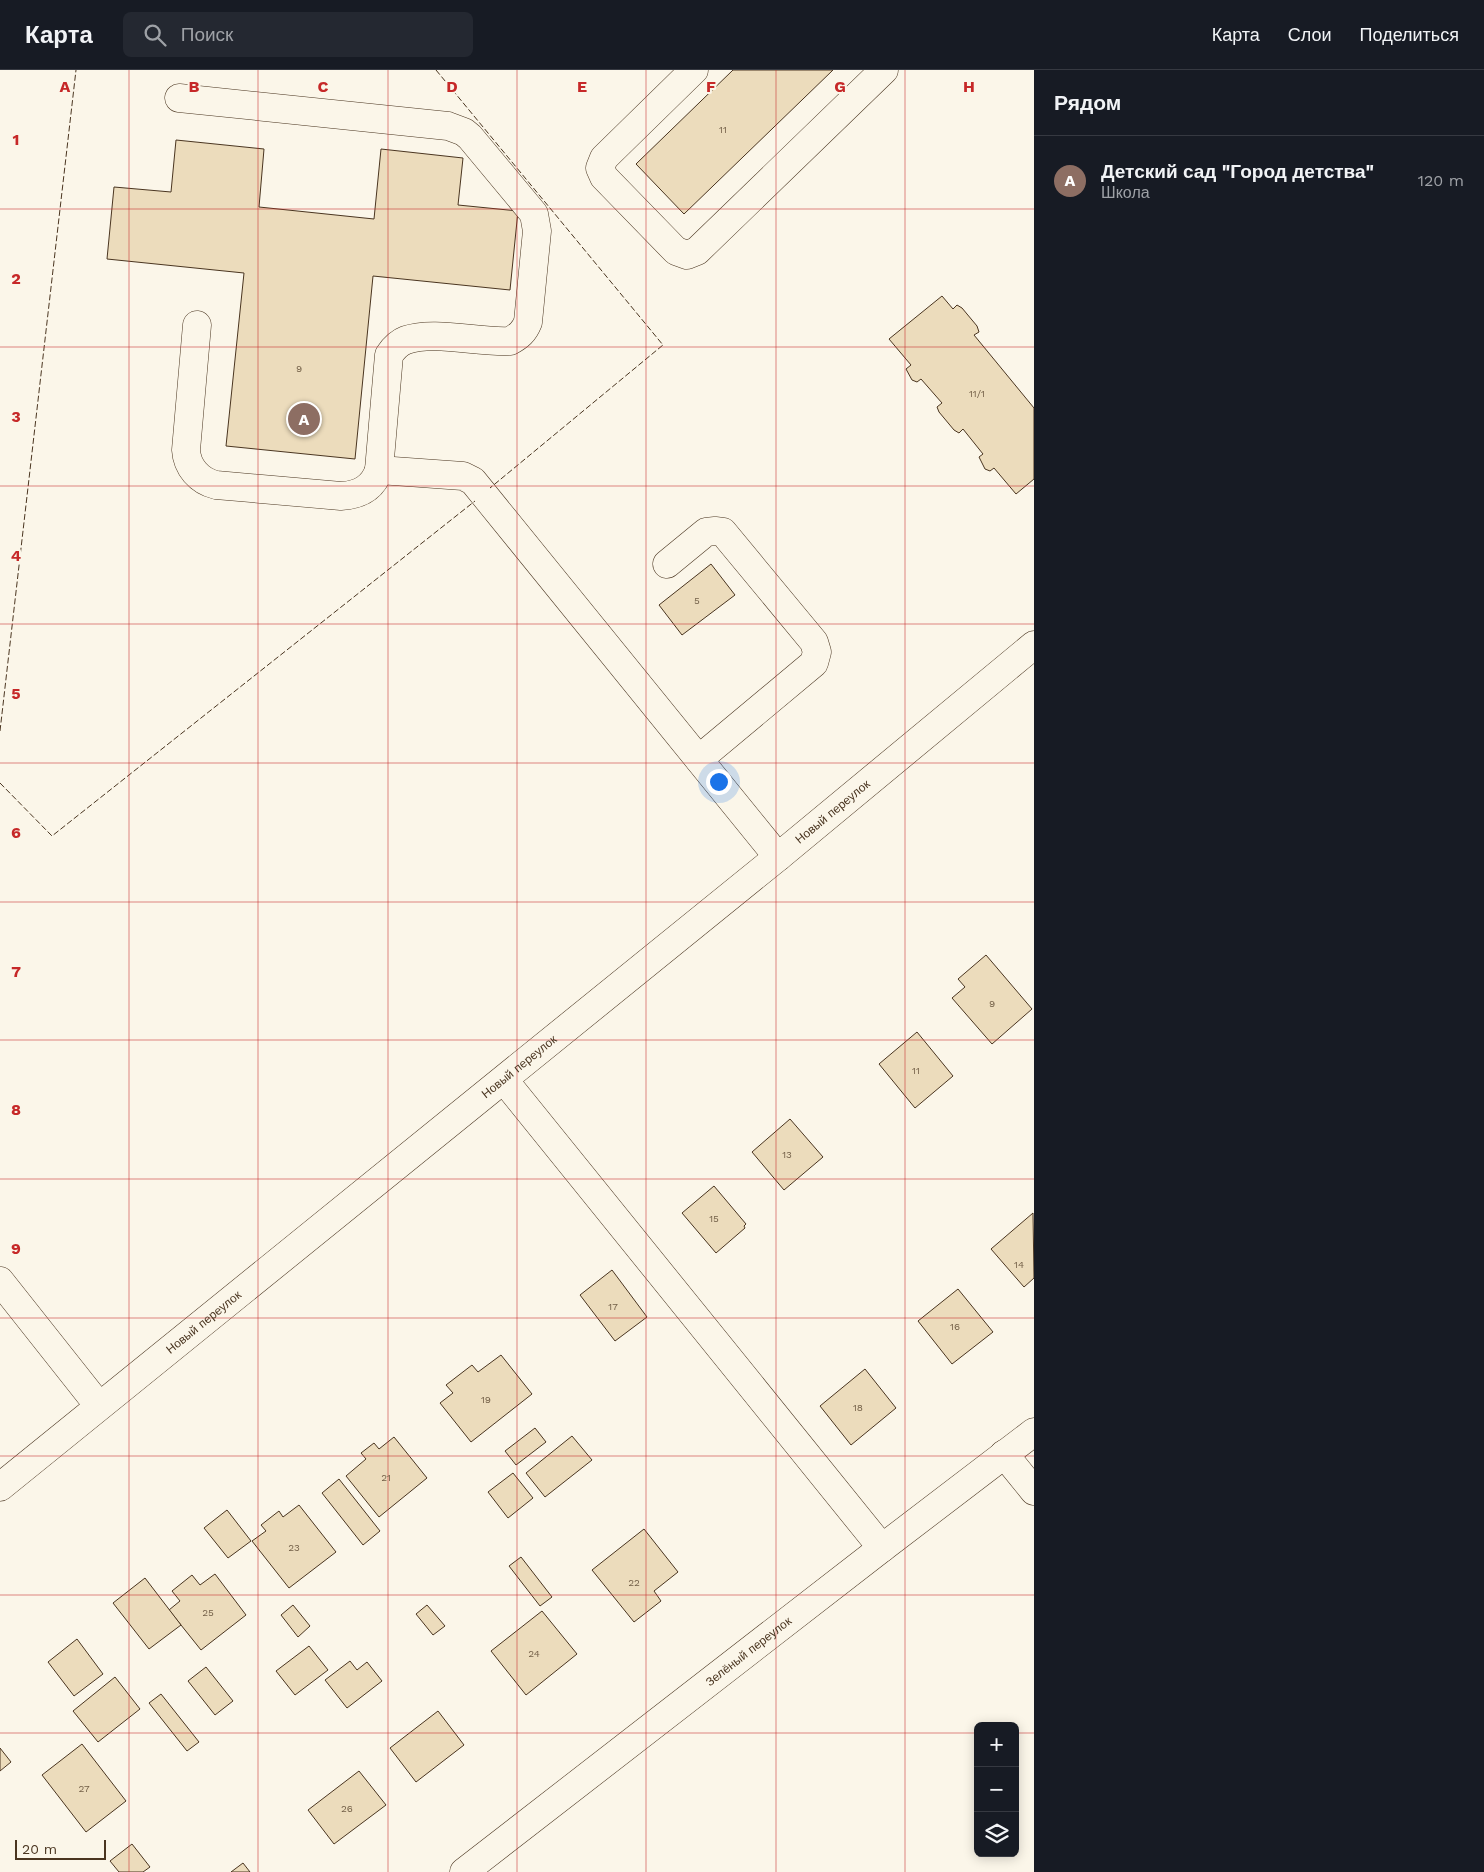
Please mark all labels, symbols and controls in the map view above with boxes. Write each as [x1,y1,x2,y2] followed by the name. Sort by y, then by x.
[123,12,473,57] search box
[25,21,93,49] text: Карта
[141,21,169,49] icon: search
[181,23,233,46] text: Поиск
[1212,24,1260,45] text: Карта
[1288,24,1332,45] text: Слои
[1360,24,1459,45] text: Поделиться
[60,77,71,96] text: A
[189,77,200,96] text: B
[318,77,329,96] text: C
[446,77,458,96] text: D
[577,77,587,96] text: E
[706,77,716,96] text: F
[834,77,846,96] text: G
[963,77,975,96] text: H
[1054,90,1121,115] text: Рядом
[719,124,727,135] house number: 11
[13,130,19,149] text: 1
[1101,160,1374,183] text: Детский сад "Город детства"
[1065,171,1075,190] text: A
[1418,171,1464,190] text: 120 m
[1101,183,1150,202] text: Школа
[11,269,21,288] text: 2
[296,363,302,374] house number: 9
[969,388,985,399] house number: 11/1
[288,400,320,438] pin: A
[11,407,21,426] text: 3
[11,546,21,565] text: 4
[694,595,700,606] house number: 5
[11,684,21,703] text: 5
[706,769,732,795] your location
[793,776,873,847] street label: Новый переулок
[11,823,21,842] text: 6
[11,962,21,981] text: 7
[989,998,995,1009] house number: 9
[479,1032,560,1101] street label: Новый переулок
[912,1065,920,1076] house number: 11
[11,1100,21,1119] text: 8
[782,1149,792,1160] house number: 13
[709,1213,719,1224] house number: 15
[11,1239,21,1258] text: 9
[1014,1259,1024,1270] house number: 14
[163,1287,245,1357] street label: Новый переулок
[608,1301,618,1312] house number: 17
[950,1321,960,1332] house number: 16
[481,1394,491,1405] house number: 19
[853,1402,863,1413] house number: 18
[381,1472,391,1483] house number: 21
[288,1542,300,1553] house number: 23
[628,1577,640,1588] house number: 22
[202,1607,214,1618] house number: 25
[703,1613,795,1689] street label: Зелёный переулок
[528,1648,540,1659] house number: 24
[974,1722,1019,1857] map controls
[974,1722,1019,1767] button: +
[974,1767,1019,1812] button: −
[78,1783,90,1794] house number: 27
[341,1803,353,1814] house number: 26
[974,1812,1019,1857] button: layers
[15,1837,106,1860] scale bar
[22,1841,57,1857] text: 20 m

